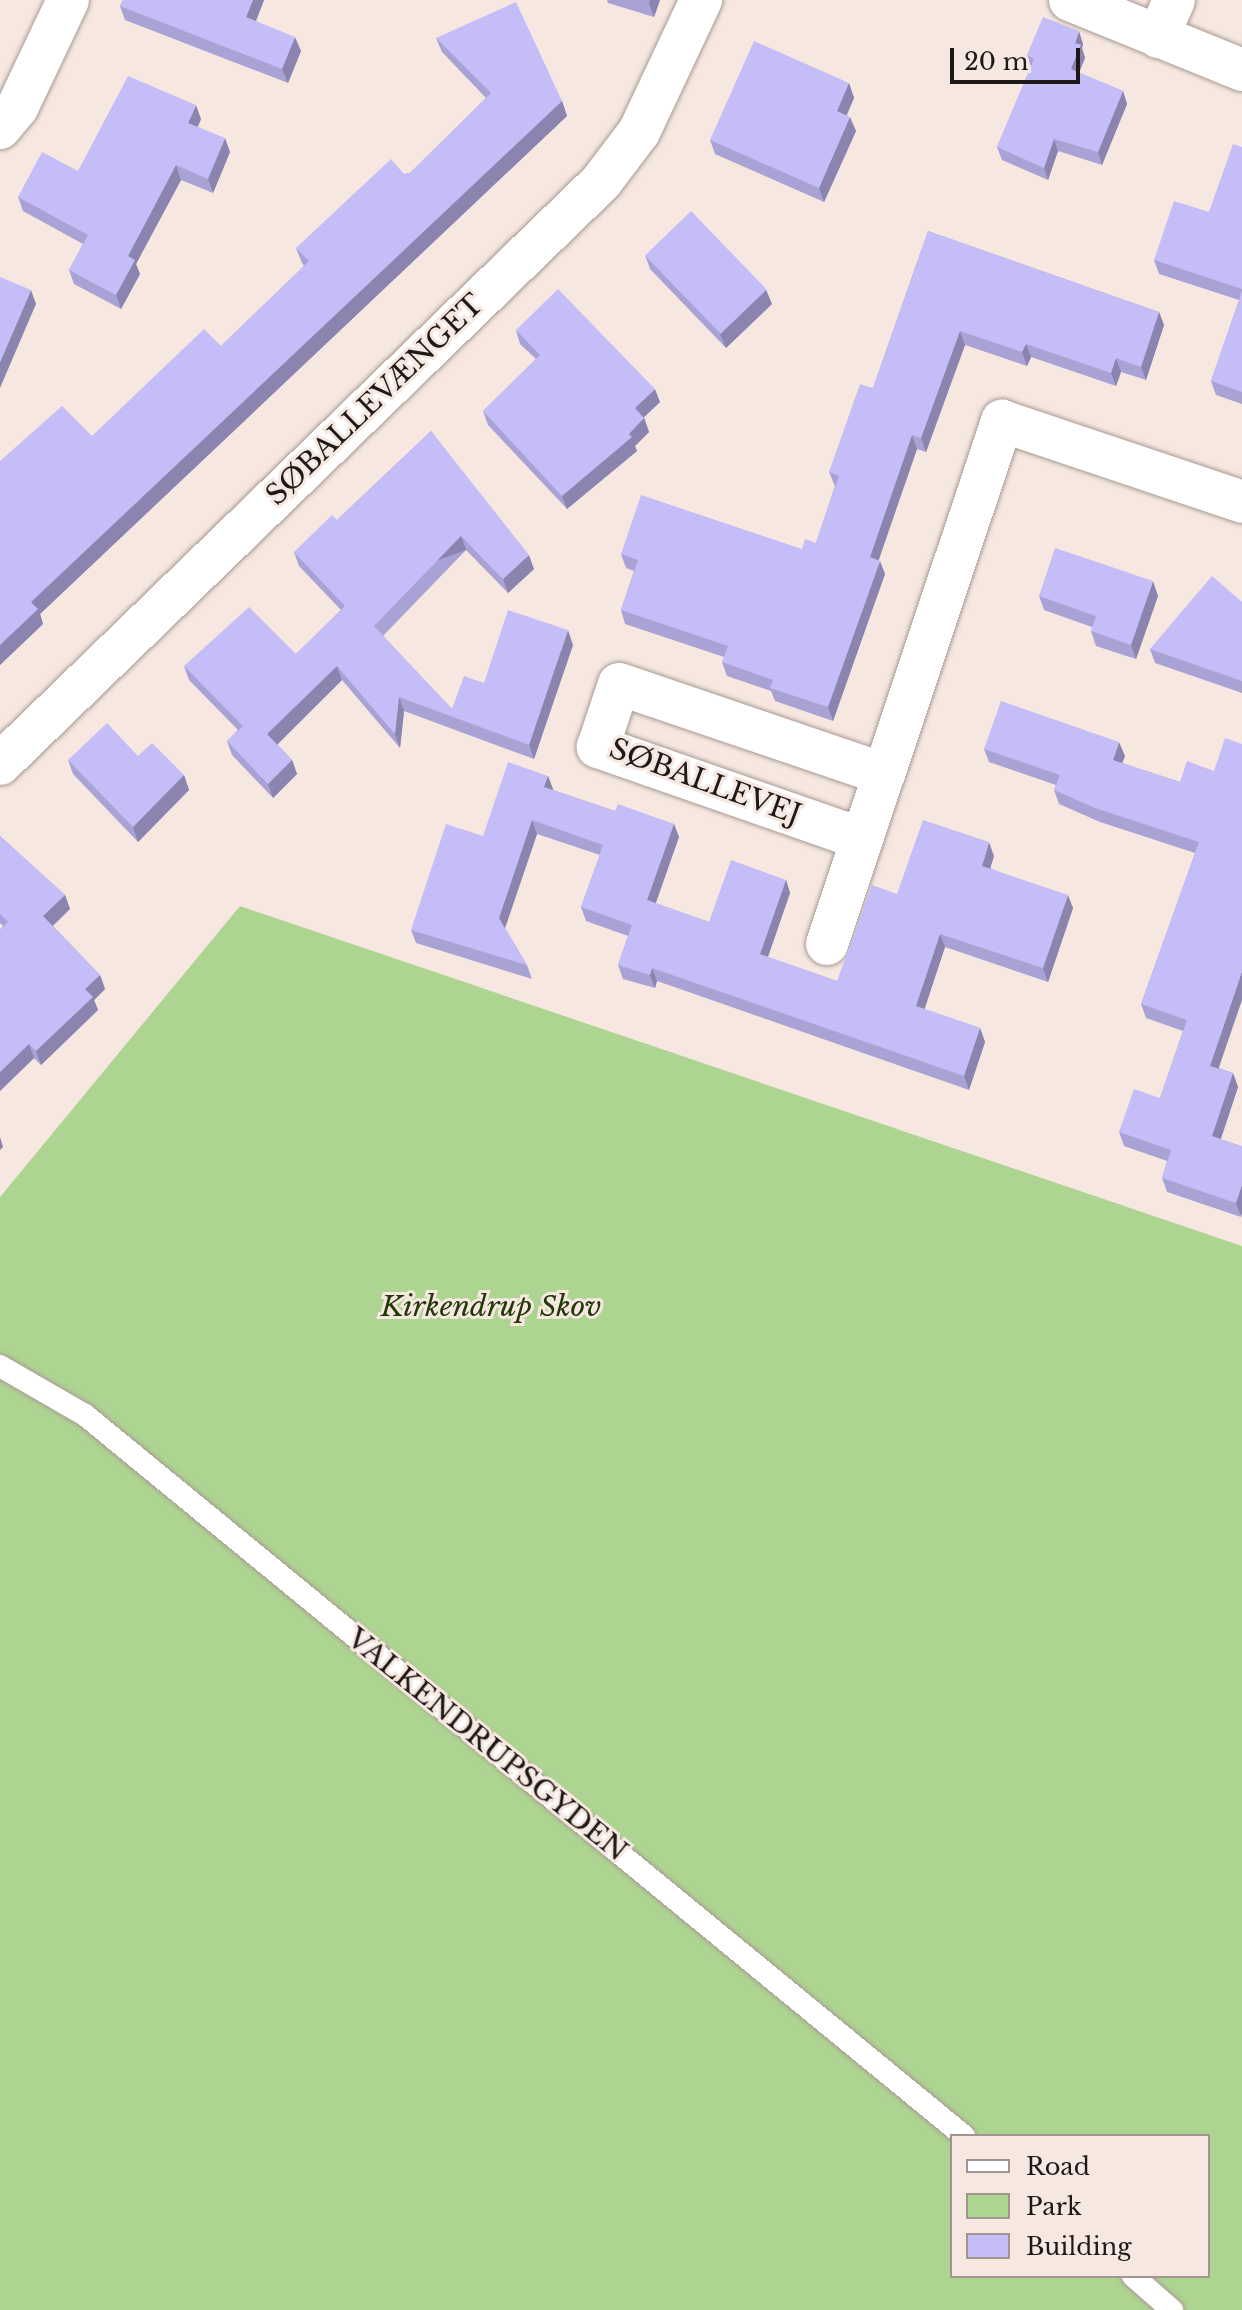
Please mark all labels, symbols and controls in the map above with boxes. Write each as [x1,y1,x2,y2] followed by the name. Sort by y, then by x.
[954,32,1084,82] scale bar
[964,47,1029,76] text: 20 m
[259,288,491,512] street label: SØBALLEVÆNGET
[605,732,805,832] street label: SØBALLEVEJ
[381,1290,601,1324] park label: Kirkendrup Skov
[340,1622,634,1868] street label: VALKENDRUPSGYDEN
[950,2134,1210,2278] legend
[1026,2152,1090,2181] text: Road
[1026,2192,1082,2221] text: Park
[1026,2232,1132,2261] text: Building

